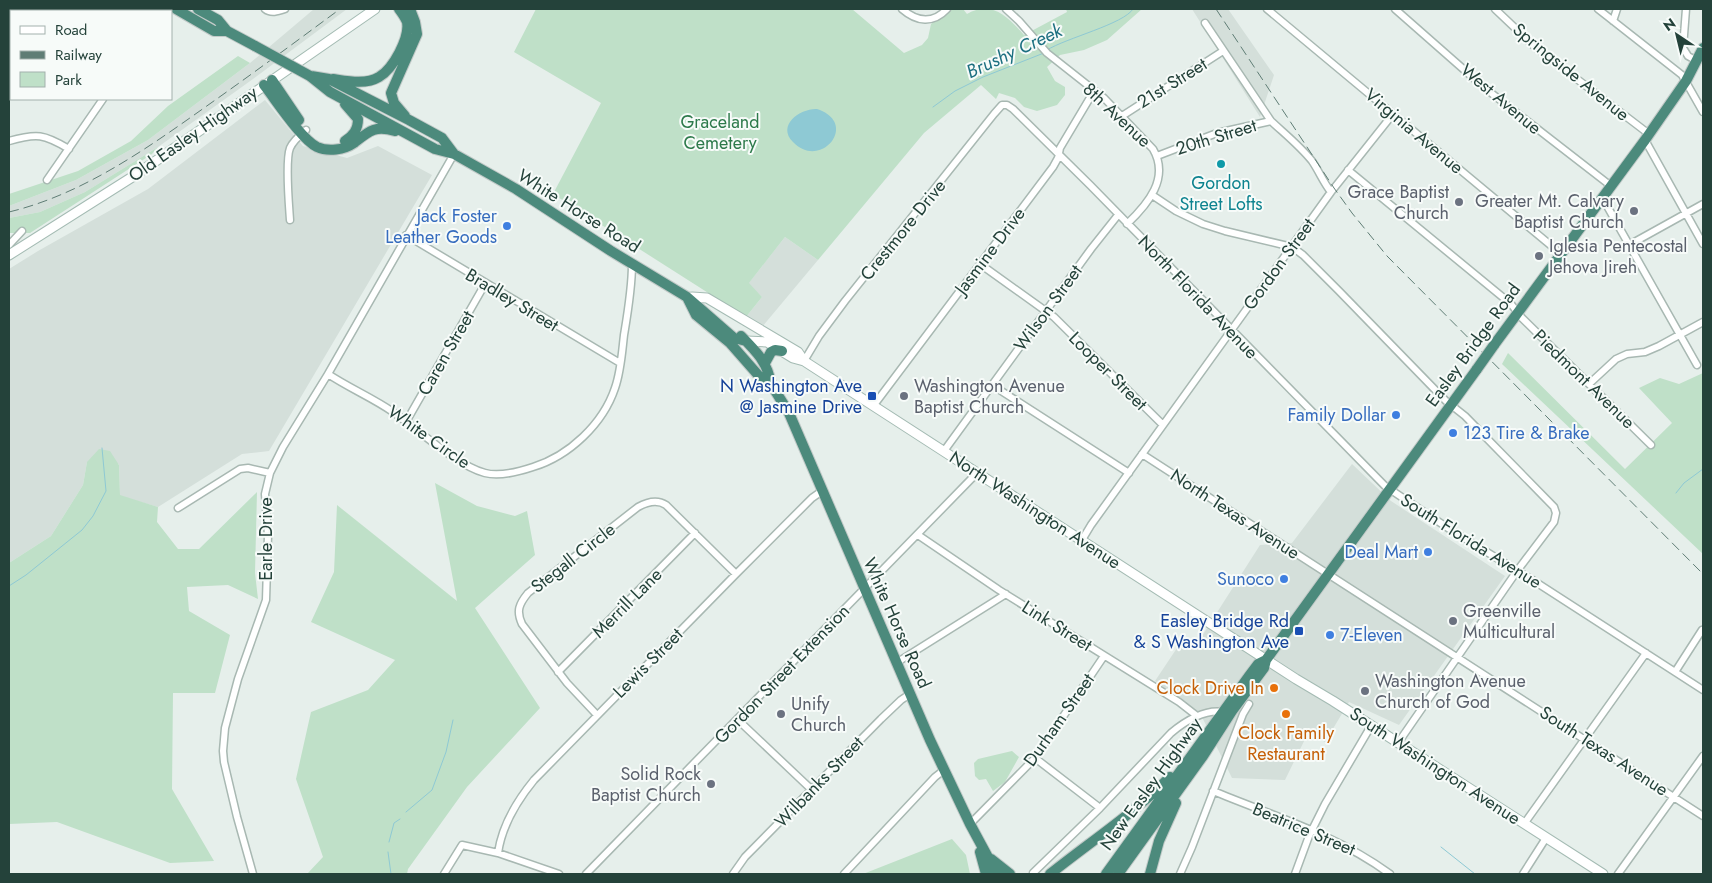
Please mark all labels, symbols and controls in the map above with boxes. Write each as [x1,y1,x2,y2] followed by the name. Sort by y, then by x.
[10,10,172,100] legend
[1652,10,1702,60] north arrow
[1659,13,1680,36] text: N
[962,17,1067,85] water label: Brushy Creek
[1507,17,1635,127] street label: Springside Avenue
[55,19,87,41] text: Road
[55,44,102,66] text: Railway
[1132,51,1213,115] street label: 21st Street
[1455,57,1547,141] street label: West Avenue
[55,69,82,91] text: Park
[1077,76,1157,154] street label: 8th Avenue
[123,80,263,188] street label: Old Easley Highway
[1359,82,1469,180] street label: Virginia Avenue
[680,109,760,156] park label: Graceland Cemetery
[1172,112,1260,162] street label: 20th Street
[1215,158,1227,170] marker: Gordon Street Lofts
[513,163,645,259] street label: White Horse Road
[1180,170,1263,217] place label: Gordon Street Lofts
[854,174,952,286] street label: Crestmore Drive
[1347,179,1450,226] place label: Grace Baptist Church
[1475,188,1624,235] place label: Greater Mt. Calvary Baptist Church
[1453,196,1465,208] marker: Grace Baptist Church
[947,202,1031,302] street label: Jasmine Drive
[385,203,498,250] place label: Jack Foster Leather Goods
[1628,205,1640,217] marker: Greater Mt. Calvary Baptist Church
[1237,212,1322,315] street label: Gordon Street
[501,220,513,232] marker: Jack Foster Leather Goods
[1132,229,1264,365] street label: North Florida Avenue
[1547,233,1688,280] place label: Iglesia Pentecostal Jehova Jireh
[1533,250,1545,262] marker: Iglesia Pentecostal Jehova Jireh
[1008,259,1089,357] street label: Wilson Street
[460,262,564,338] street label: Bradley Street
[1419,278,1527,412] street label: Easley Bridge Road
[411,305,481,400] street label: Caren Street
[1527,323,1641,435] street label: Piedmont Avenue
[1063,326,1154,417] street label: Looper Street
[720,373,862,420] place label: N Washington Ave @ Jasmine Drive
[914,373,1065,420] place label: Washington Avenue Baptist Church
[866,390,878,402] marker: N Washington Ave @ Jasmine Drive
[898,390,910,402] marker: Washington Avenue Baptist Church
[382,399,476,475] street label: White Circle
[1288,402,1387,428] place label: Family Dollar
[1390,409,1402,421] marker: Family Dollar
[1463,420,1590,446] place label: 123 Tire & Brake
[1447,427,1459,439] marker: 123 Tire & Brake
[944,445,1126,575] street label: North Washington Avenue
[1165,462,1305,566] street label: North Texas Avenue
[1395,487,1547,595] street label: South Florida Avenue
[253,497,279,581] street label: Earle Drive
[525,517,621,599] street label: Stegall Circle
[1345,539,1419,565] place label: Deal Mart
[1422,546,1434,558] marker: Deal Mart
[857,554,937,692] street label: White Horse Road
[586,562,668,644] street label: Merrill Lane
[1217,566,1274,592] place label: Sunoco
[1278,573,1290,585] marker: Sunoco
[1017,594,1098,658] street label: Link Street
[708,598,856,750] street label: Gordon Street Extension
[1463,598,1555,645] place label: Greenville Multicultural
[1134,608,1289,655] place label: Easley Bridge Rd & S Washington Ave
[1447,615,1459,627] marker: Greenville Multicultural
[607,622,689,704] street label: Lewis Street
[1340,622,1403,648] place label: 7-Eleven
[1293,625,1305,637] marker: Easley Bridge Rd & S Washington Ave
[1324,629,1336,641] marker: 7-Eleven
[1017,668,1101,772] street label: Durham Street
[1375,668,1526,715] place label: Washington Avenue Church of God
[1157,675,1264,701] place label: Clock Drive In
[1268,682,1280,694] marker: Clock Drive In
[1359,685,1371,697] marker: Washington Avenue Church of God
[791,691,846,738] place label: Unify Church
[1535,700,1673,802] street label: South Texas Avenue
[1344,701,1526,831] street label: South Washington Avenue
[775,708,787,720] marker: Unify Church
[1280,708,1292,720] marker: Clock Family Restaurant
[1094,712,1208,856] street label: New Easley Highway
[1238,720,1334,767] place label: Clock Family Restaurant
[768,730,870,834] street label: Wilbanks Street
[591,761,701,808] place label: Solid Rock Baptist Church
[705,778,717,790] marker: Solid Rock Baptist Church
[1249,796,1360,863] street label: Beatrice Street

